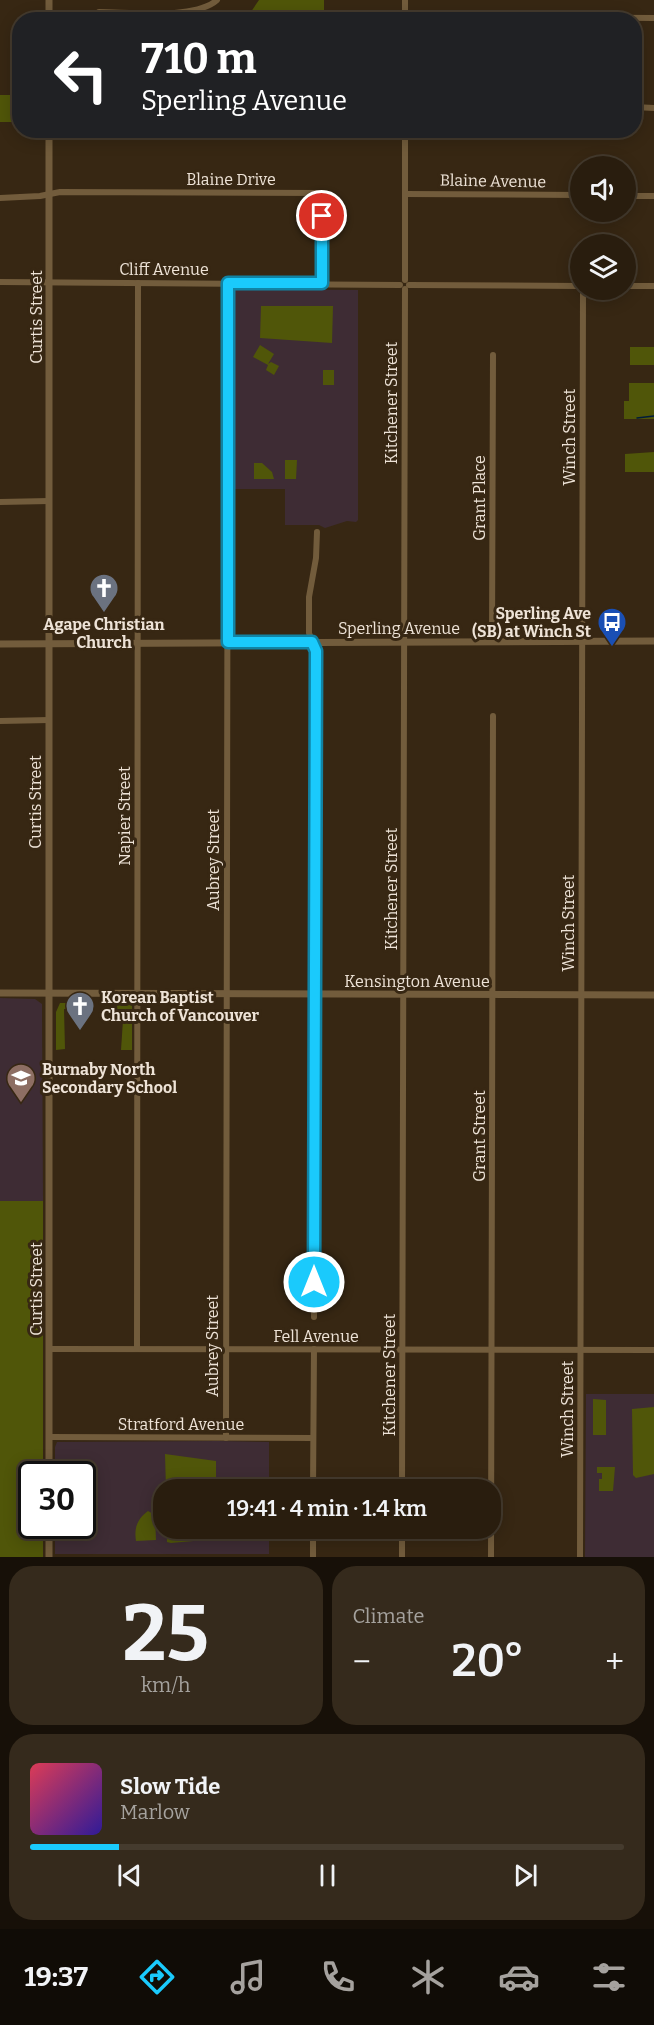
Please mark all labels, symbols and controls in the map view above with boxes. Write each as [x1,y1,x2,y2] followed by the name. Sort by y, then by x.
[141,34,257,84] text: 710 m
[42,36,120,114] icon: left
[141,85,347,117] text: Sperling Avenue
[570,156,636,300] map controls
[570,156,636,222] button: sound
[186,170,276,189] street label: Blaine Drive
[440,171,546,191] street label: Blaine Avenue
[296,190,347,241] pin
[305,199,338,232] icon: arrive
[570,234,636,300] button: layers
[119,260,209,279] street label: Cliff Avenue
[27,270,46,364] street label: Curtis Street
[382,342,401,464] street label: Kitchener Street
[560,388,579,485] street label: Winch Street
[470,455,489,541] street label: Grant Place
[88,572,120,614] church icon: Agape Christian Church
[472,604,592,641] place label: Sperling Ave (SB) at Winch St
[596,606,628,648] bus stop icon: Sperling Ave (SB) at Winch St
[43,615,165,652] place label: Agape Christian Church
[338,619,460,638] street label: Sperling Avenue
[26,755,45,849] street label: Curtis Street
[115,766,134,866] street label: Napier Street
[204,809,223,911] street label: Aubrey Street
[382,828,401,950] street label: Kitchener Street
[559,874,578,971] street label: Winch Street
[344,972,490,991] street label: Kensington Avenue
[101,988,259,1025] place label: Korean Baptist Church of Vancouver
[64,990,96,1032] church icon: Korean Baptist Church of Vancouver
[42,1060,177,1097] place label: Burnaby North Secondary School
[5,1062,37,1104] school or university icon: Burnaby North Secondary School
[470,1090,489,1182] street label: Grant Street
[27,1242,46,1336] street label: Curtis Street
[282,1250,346,1314] position arrow
[203,1295,222,1397] street label: Aubrey Street
[380,1314,399,1436] street label: Kitchener Street
[273,1327,359,1346] street label: Fell Avenue
[558,1360,577,1457] street label: Winch Street
[118,1415,244,1434] street label: Stratford Avenue
[18,1461,96,1539] speed limit sign: 30
[227,1495,427,1522] text: 19:41 · 4 min · 1.4 km
[122,1587,209,1681] text: 25
[353,1604,424,1628] text: Climate
[451,1634,524,1688] text: 20°
[353,1642,371,1682] text: −
[605,1642,624,1682] text: +
[141,1673,191,1697] text: km/h
[120,1773,220,1800] text: Slow Tide
[120,1800,190,1824] text: Marlow
[113,1859,146,1892] icon: previous
[311,1859,344,1892] icon: pause
[509,1859,542,1892] icon: next
[136,1956,178,1998] icon: directions
[227,1956,269,1998] icon: music
[317,1956,359,1998] icon: phone
[407,1956,449,1998] icon: climate
[498,1956,540,1998] icon: car
[588,1956,630,1998] icon: filters
[24,1961,88,1993] text: 19:37

